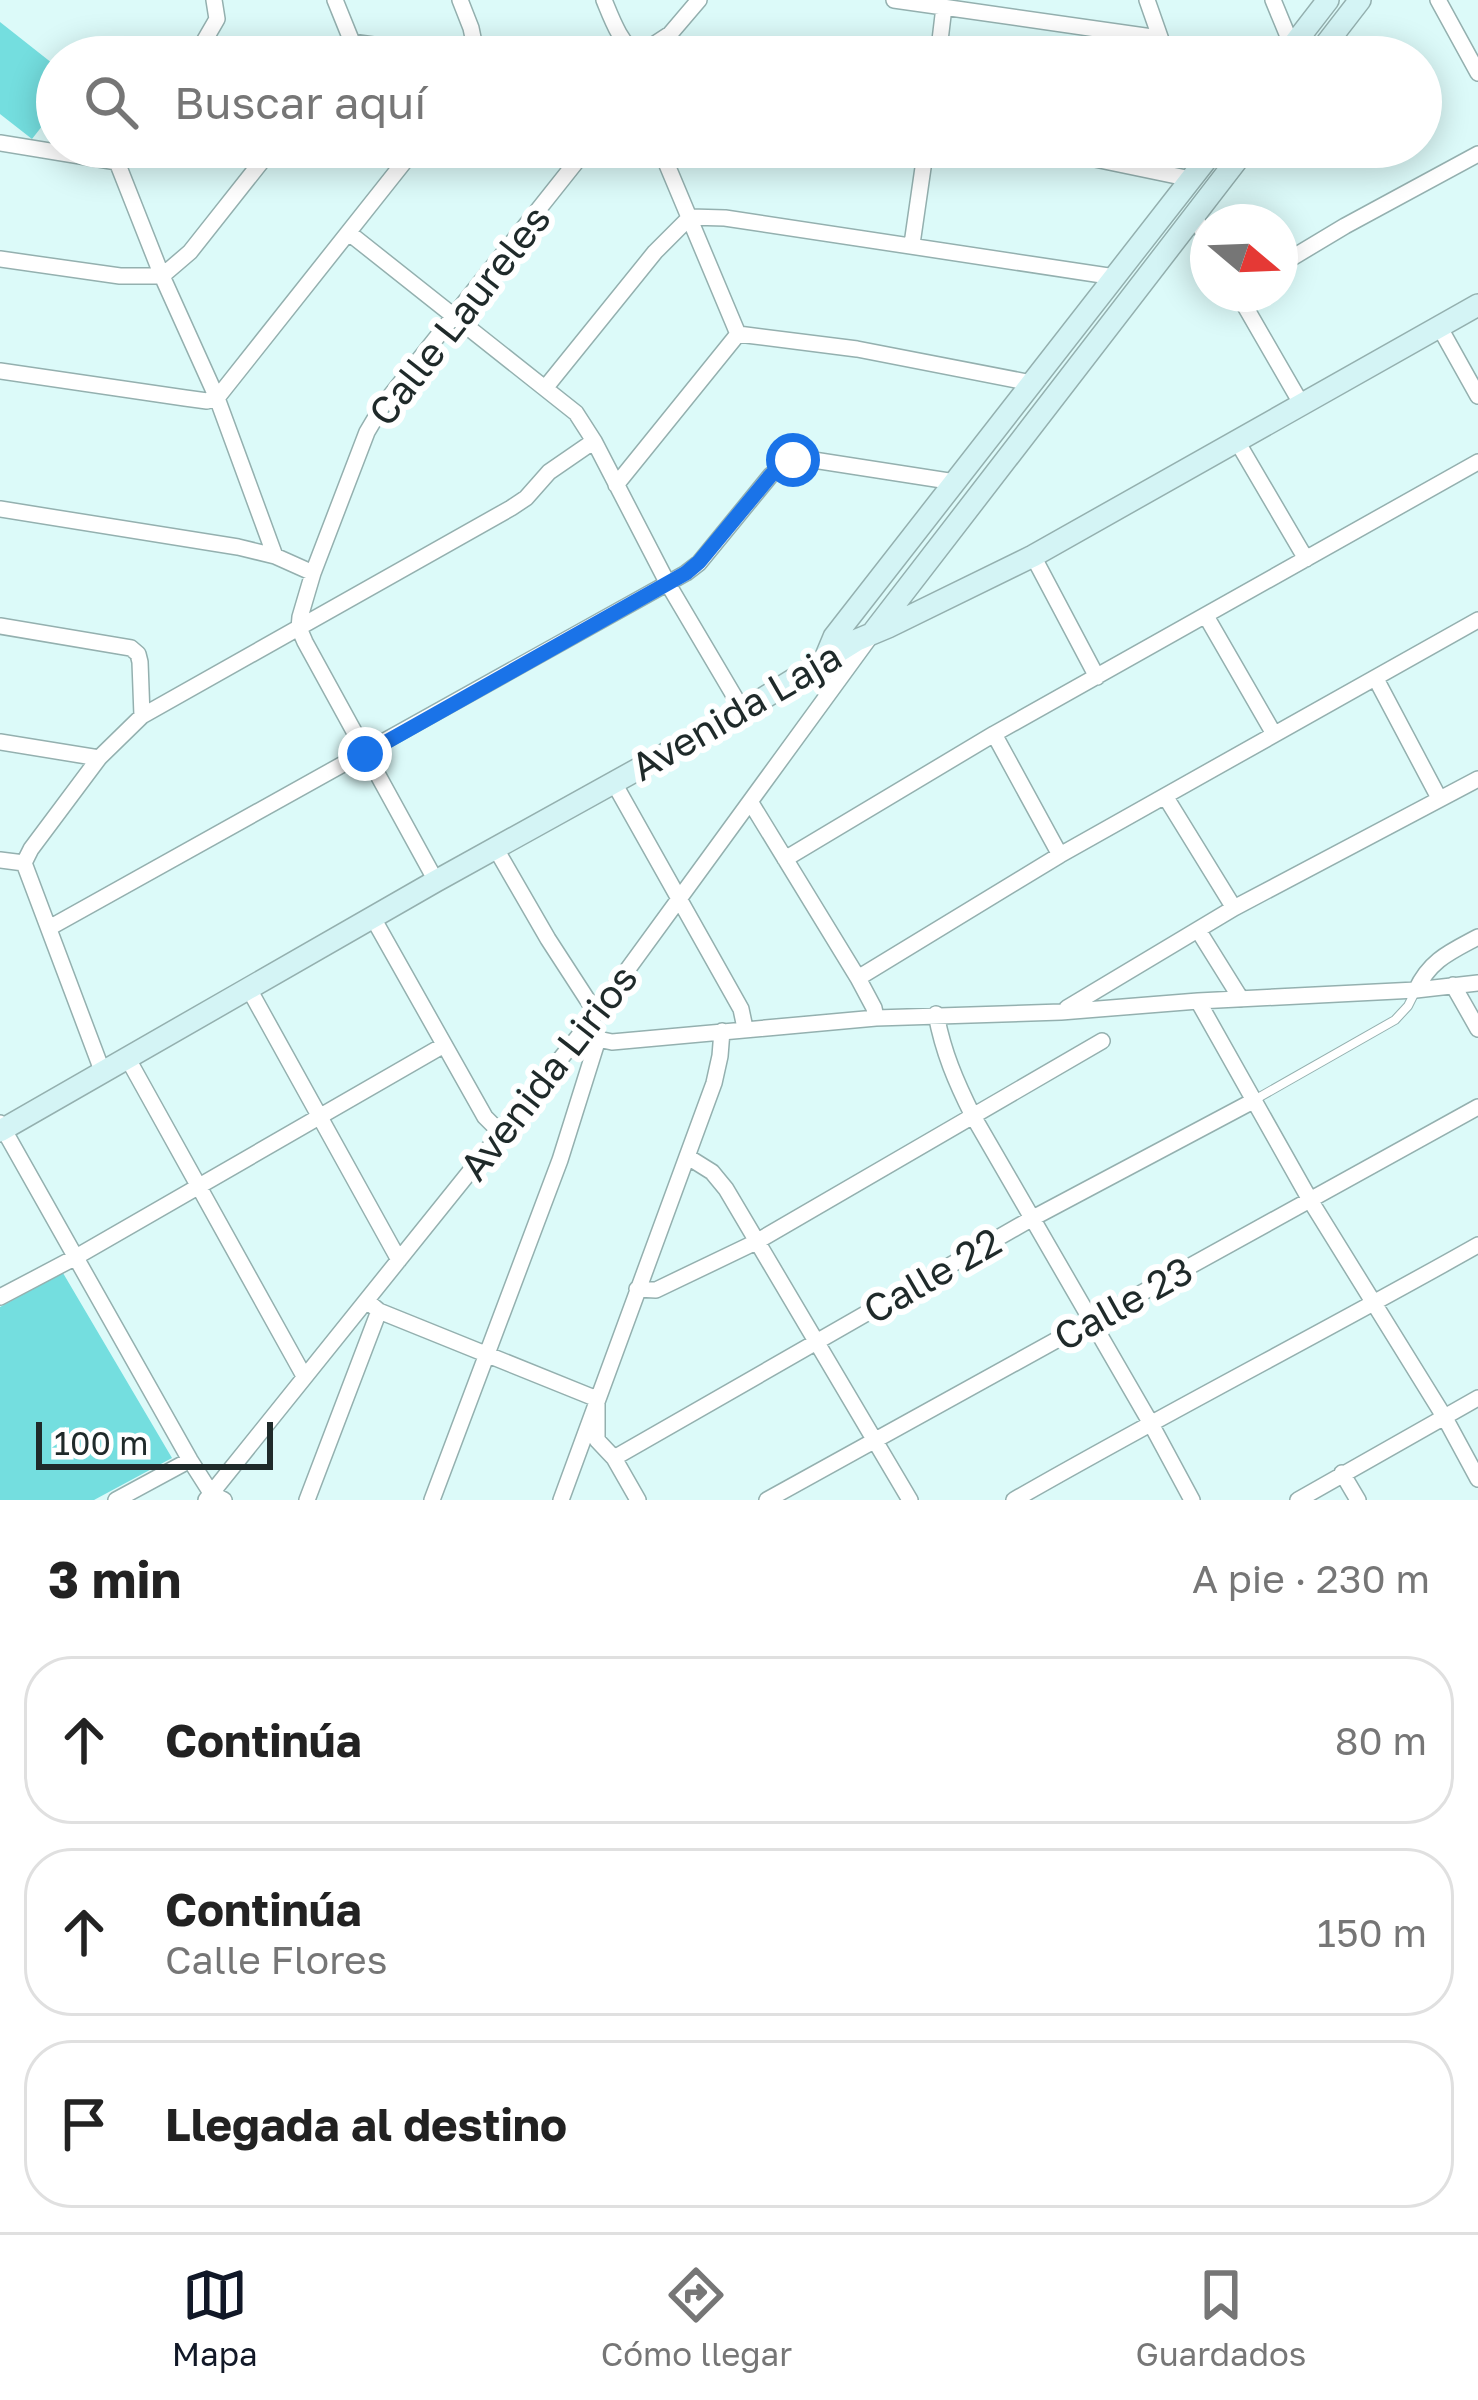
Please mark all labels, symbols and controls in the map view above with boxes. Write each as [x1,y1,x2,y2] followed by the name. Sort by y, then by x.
[36,36,1442,168] search box
[78,69,144,135] icon: search
[174,75,426,129] text: Buscar aquí
[358,195,560,435] street label: Calle Laureles
[1190,204,1298,312] north arrow
[766,433,820,487] route start
[623,632,849,790] street label: Avenida Laja
[338,727,392,781] route end
[449,955,647,1189] street label: Avenida Lirios
[855,1217,1009,1333] street label: Calle 22
[1046,1246,1200,1360] street label: Calle 23
[36,1416,273,1469] scale bar
[54,1423,148,1462] text: 100 m
[48,1548,181,1609] text: 3 min
[1192,1555,1430,1602] text: A pie · 230 m
[51,1707,117,1773] icon: ahead
[165,1713,362,1767] text: Continúa
[1335,1717,1427,1764] text: 80 m
[165,1882,362,1936] text: Continúa
[51,1899,117,1965] icon: ahead
[1317,1909,1427,1956] text: 150 m
[165,1936,387,1983] text: Calle Flores
[51,2091,117,2157] icon: arrive
[165,2097,567,2151] text: Llegada al destino
[172,2262,258,2373] tab: Mapa
[601,2262,792,2373] tab: Cómo llegar
[1135,2262,1306,2373] tab: Guardados

